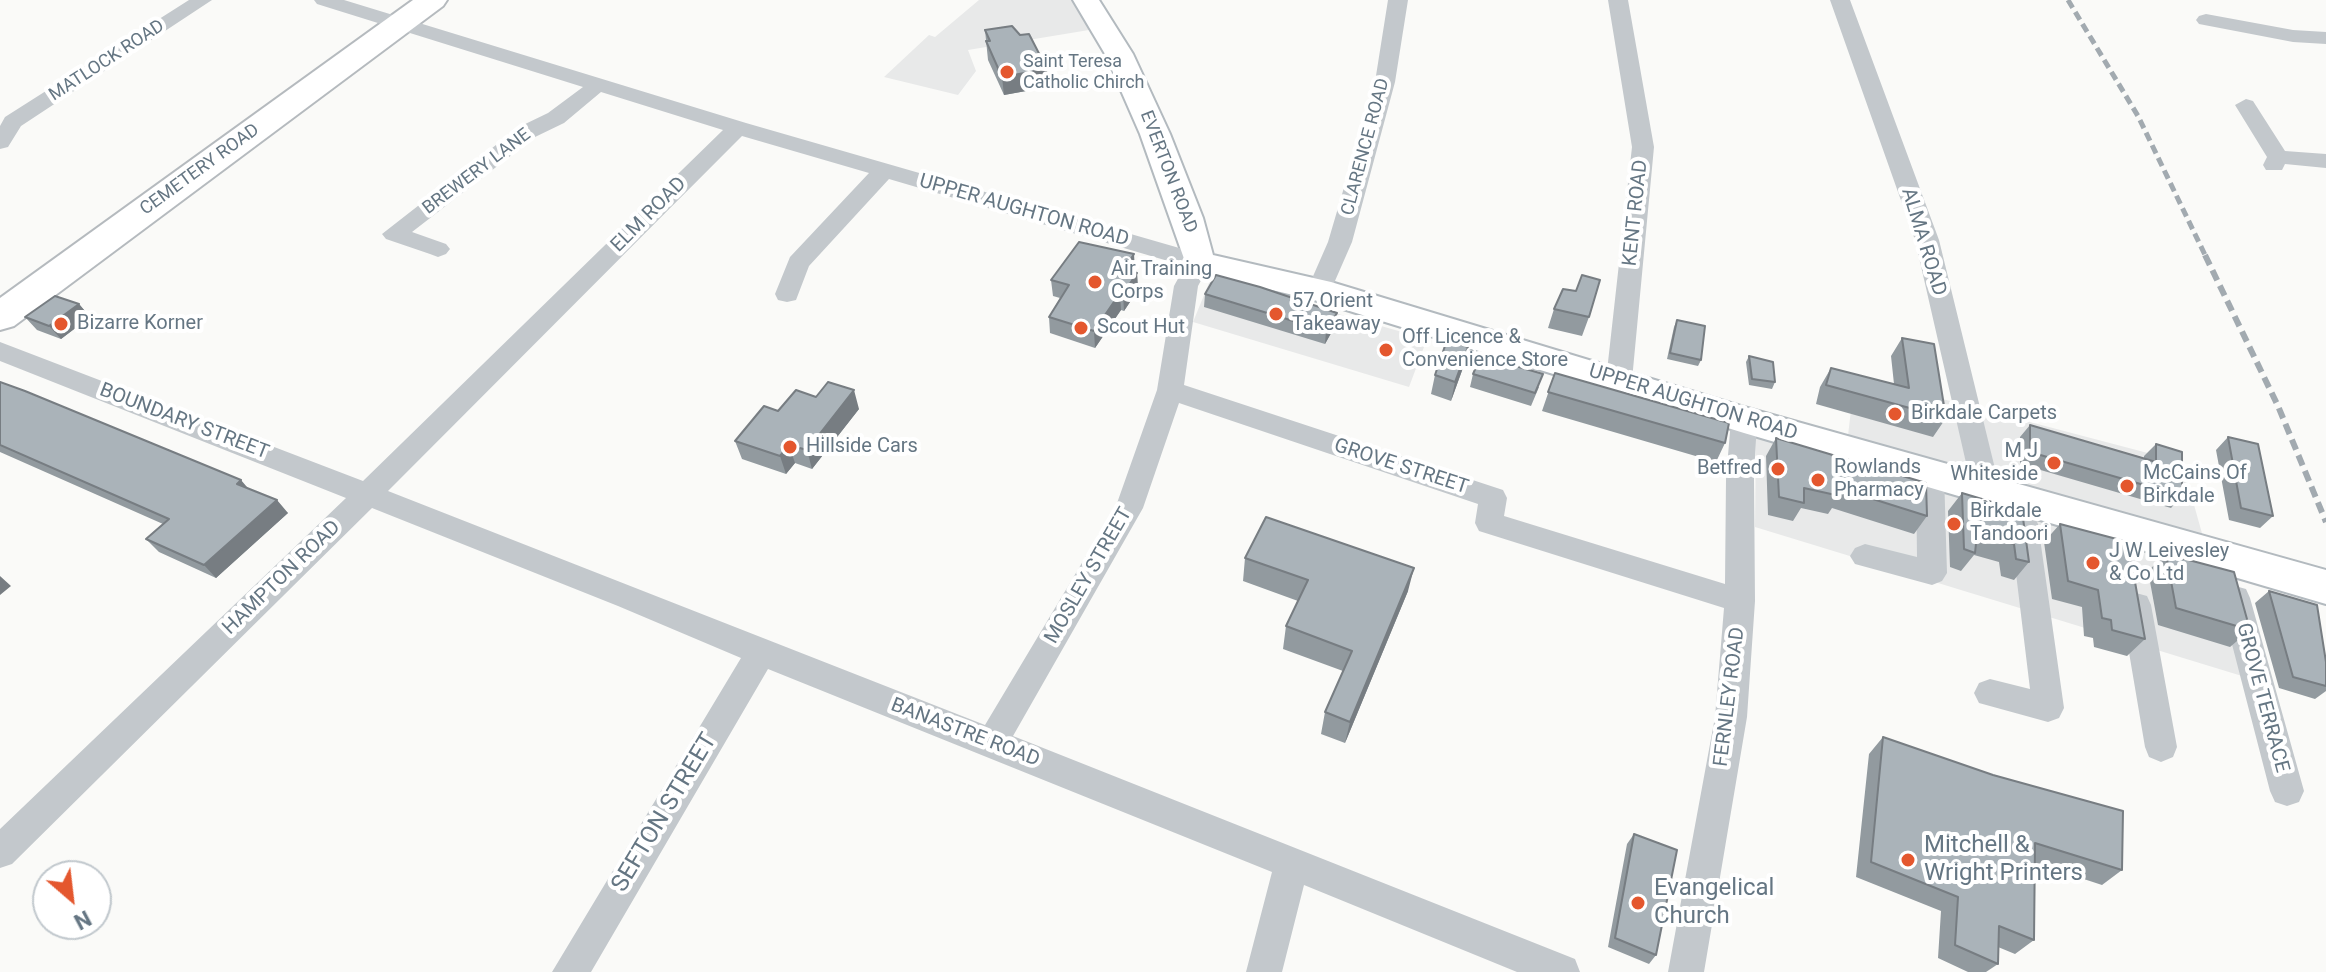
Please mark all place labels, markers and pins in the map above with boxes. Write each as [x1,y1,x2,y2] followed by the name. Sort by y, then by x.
[1023,51,1144,94] place label: Saint Teresa Catholic Chirch
[998,63,1016,81] marker: Saint Teresa Catholic Chirch
[1111,258,1212,305] place label: Air Training Corps
[1086,273,1104,291] marker: Air Training Corps
[1292,290,1380,337] place label: 57 Orient Takeaway
[1267,305,1285,323] marker: 57 Orient Takeaway
[77,312,203,336] place label: Bizarre Korner
[52,315,70,333] marker: Bizarre Korner
[1097,316,1185,340] place label: Scout Hut
[1072,319,1090,337] marker: Scout Hut
[1402,326,1568,373] place label: Off Licence & Convenience Store
[1377,341,1395,359] marker: Off Licence & Convenience Store
[1911,402,2057,426] place label: Birkdale Carpets
[1886,405,1904,423] marker: Birkdale Carpets
[806,435,918,459] place label: Hillside Cars
[781,438,799,456] marker: Hillside Cars
[1950,440,2038,487] place label: M J Whiteside
[2045,454,2063,472] marker: M J Whiteside
[1834,456,1924,503] place label: Rowlands Pharmacy
[1697,457,1762,481] place label: Betfred
[1769,460,1787,478] marker: Betfred
[2143,462,2247,509] place label: McCains Of Birkdale
[1809,471,1827,489] marker: Rowlands Pharmacy
[2118,477,2136,495] marker: McCains Of Birkdale
[1970,500,2048,547] place label: Birkdale Tandoori
[1945,515,1963,533] marker: Birkdale Tandoori
[2109,540,2229,587] place label: J W Leivesley & Co Ltd
[2084,554,2102,572] marker: J W Leivesley & Co Ltd
[1924,832,2083,888] place label: Mitchell & Wright Printers
[1899,851,1917,869] marker: Mitchell & Wright Printers
[1654,875,1774,931] place label: Evangelical Church
[1629,894,1647,912] marker: Evangelical Church

